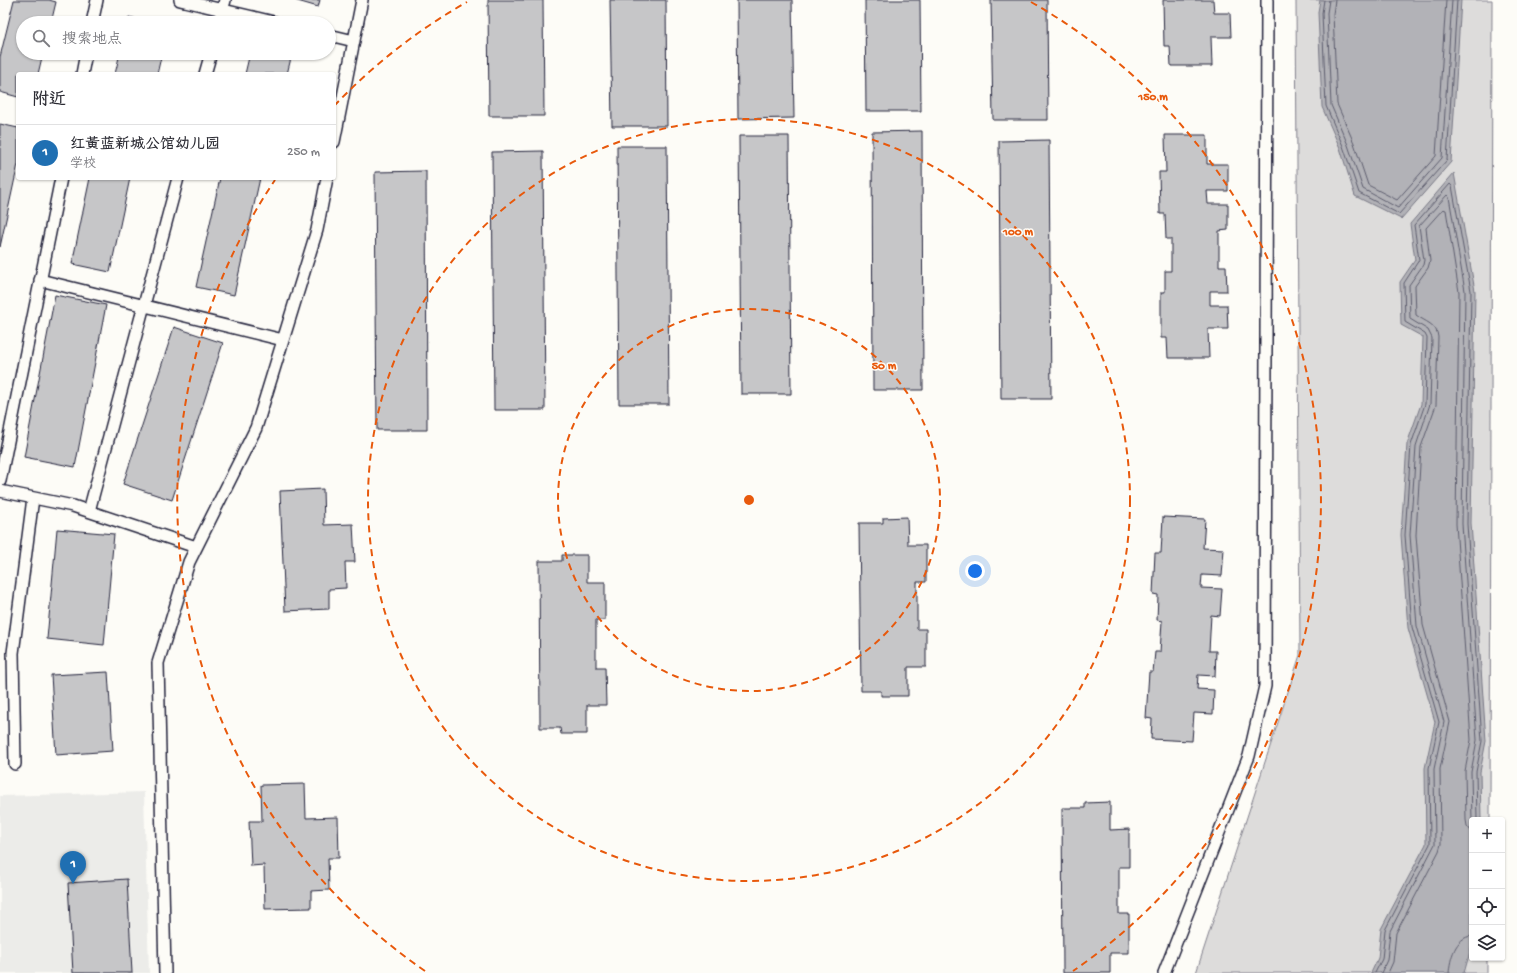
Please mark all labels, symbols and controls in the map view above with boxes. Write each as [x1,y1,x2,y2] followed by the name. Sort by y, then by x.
[16,16,336,60] search box
[30,27,52,49] icon: search
[62,31,122,49] text: 搜索地点
[32,91,66,111] text: 附近
[1137,91,1168,105] text: 150 m
[70,136,220,154] text: 红黄蓝新城公馆幼儿园
[42,145,48,160] text: 1
[287,145,320,160] text: 250 m
[70,157,96,172] text: 学校
[1002,226,1033,240] text: 100 m
[872,360,897,374] text: 50 m
[742,493,756,507] centre of rings
[965,561,985,581] your location
[1469,817,1505,961] map controls
[1469,817,1505,853] button: +
[60,851,86,884] pin: 1
[1469,853,1505,889] button: −
[1469,889,1505,925] button: locate
[1469,925,1505,961] button: layers

